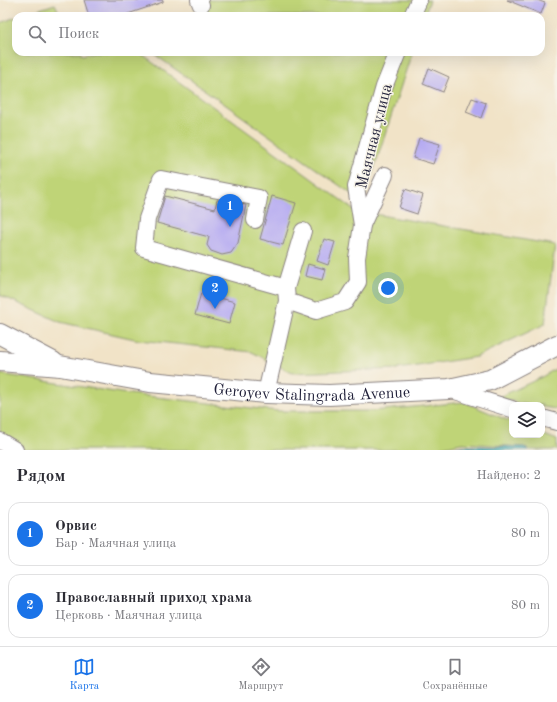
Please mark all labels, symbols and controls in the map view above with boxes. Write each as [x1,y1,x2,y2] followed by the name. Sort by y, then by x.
[12,12,545,56] search box
[26,23,48,45] icon: search
[58,27,99,42] text: Поиск
[354,82,396,191] street label: Маячная улица
[217,194,243,227] pin: 1
[202,276,228,309] pin: 2
[378,278,398,298] your location
[213,382,411,405] street label: Geroyev Stalingrada Avenue
[509,402,545,438] map controls
[509,402,545,438] button: layers
[16,468,65,485] text: Рядом
[477,469,541,482] text: Найдено: 2
[55,519,97,534] text: Орвис
[26,527,34,540] text: 1
[511,527,540,540] text: 80 m
[55,537,176,550] text: Бар · Маячная улица
[55,591,252,606] text: Православный приход храма
[26,599,34,612] text: 2
[511,599,540,612] text: 80 m
[55,609,202,622] text: Церковь · Маячная улица
[70,656,99,694] tab: Карта
[238,656,284,694] tab: Маршрут
[423,656,487,694] tab: Сохранённые

